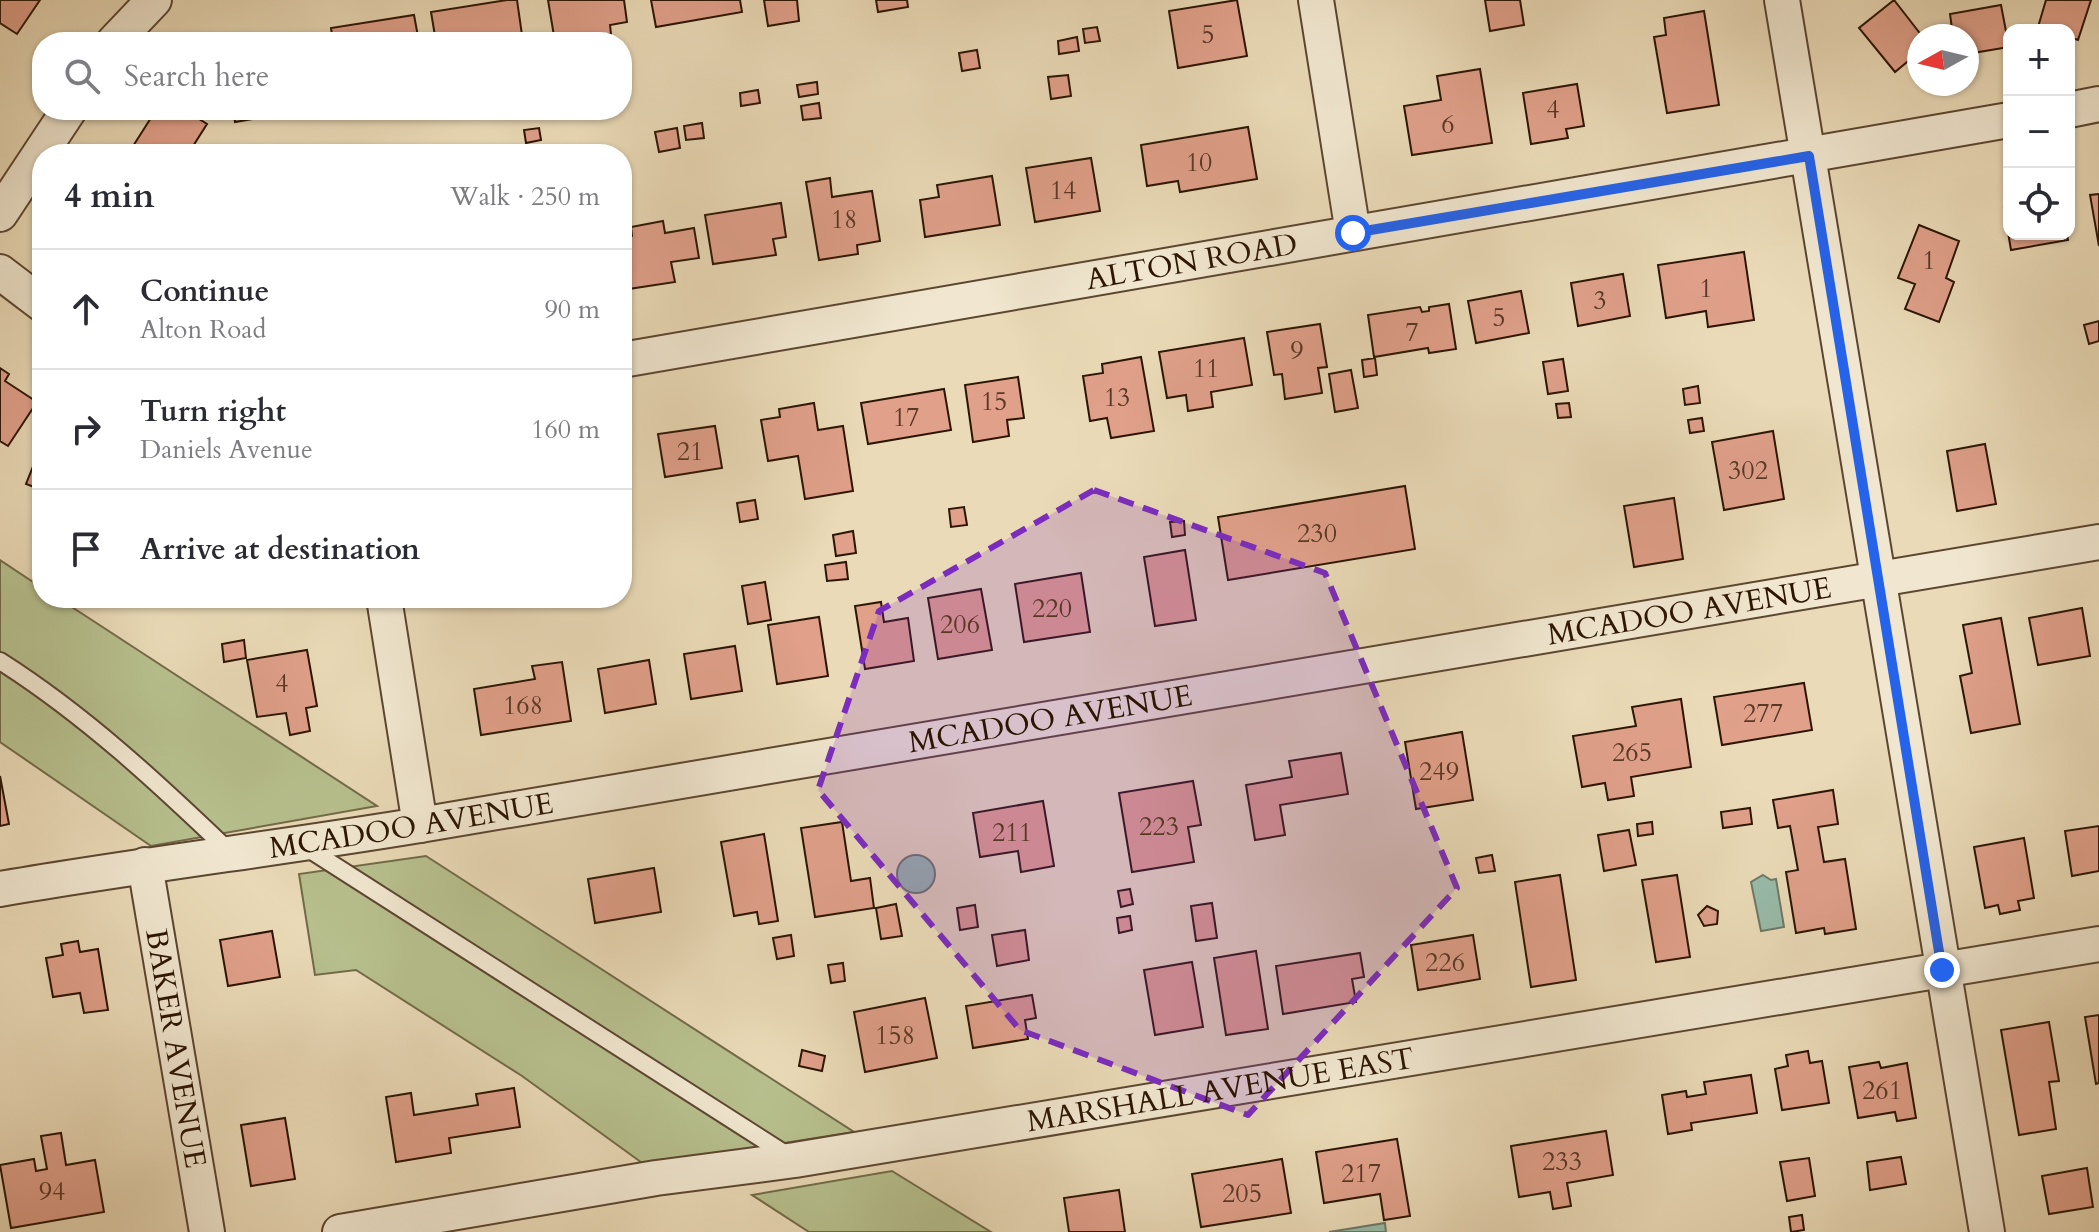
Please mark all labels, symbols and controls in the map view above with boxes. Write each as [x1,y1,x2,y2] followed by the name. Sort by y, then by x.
[1201,17,1215,52] house number: 5
[1907,24,1979,96] north arrow
[2003,24,2075,240] map controls
[2003,24,2075,96] button: +
[32,32,632,120] search box
[60,54,104,98] icon: search
[124,56,269,97] text: Search here
[1546,92,1560,127] house number: 4
[2003,96,2075,168] button: −
[1441,107,1455,142] house number: 6
[1186,145,1212,180] house number: 10
[2003,168,2075,240] button: locate
[64,173,155,219] text: 4 min
[1050,173,1076,208] house number: 14
[450,179,600,214] text: Walk · 250 m
[831,202,857,237] house number: 18
[1335,215,1371,251] route start
[1083,223,1300,300] street label: ALTON ROAD
[1922,243,1936,278] house number: 1
[140,271,269,312] text: Continue
[1699,271,1713,306] house number: 1
[1593,283,1607,318] house number: 3
[64,287,108,331] icon: ahead
[544,292,600,327] text: 90 m
[1492,300,1506,335] house number: 5
[140,312,266,347] text: Alton Road
[1405,315,1419,350] house number: 7
[1290,333,1304,368] house number: 9
[1193,351,1219,386] house number: 11
[1104,380,1130,415] house number: 13
[981,384,1007,419] house number: 15
[140,391,286,432] text: Turn right
[893,400,919,435] house number: 17
[64,407,108,451] icon: right
[531,412,600,447] text: 160 m
[140,432,313,467] text: Daniels Avenue
[677,434,703,469] house number: 21
[1728,453,1768,488] house number: 302
[1297,516,1337,551] house number: 230
[64,527,108,571] icon: arrive
[140,529,420,570] text: Arrive at destination
[1544,567,1834,655] street label: MCADOO AVENUE
[1032,591,1072,626] house number: 220
[940,607,980,642] house number: 206
[275,666,289,701] house number: 4
[905,675,1195,763] street label: MCADOO AVENUE
[503,688,543,723] house number: 168
[1743,696,1783,731] house number: 277
[1612,735,1652,770] house number: 265
[1419,754,1459,789] house number: 249
[266,782,556,868] street label: MCADOO AVENUE
[1139,809,1179,844] house number: 223
[992,815,1032,850] house number: 211
[136,926,216,1171] street label: BAKER AVENUE
[1425,945,1465,980] house number: 226
[1924,952,1960,988] route end
[875,1018,915,1053] house number: 158
[1024,1037,1417,1142] street label: MARSHALL AVENUE EAST
[1862,1073,1902,1108] house number: 261
[1542,1144,1582,1179] house number: 233
[1341,1156,1381,1191] house number: 217
[39,1174,65,1209] house number: 94
[1222,1176,1262,1211] house number: 205

